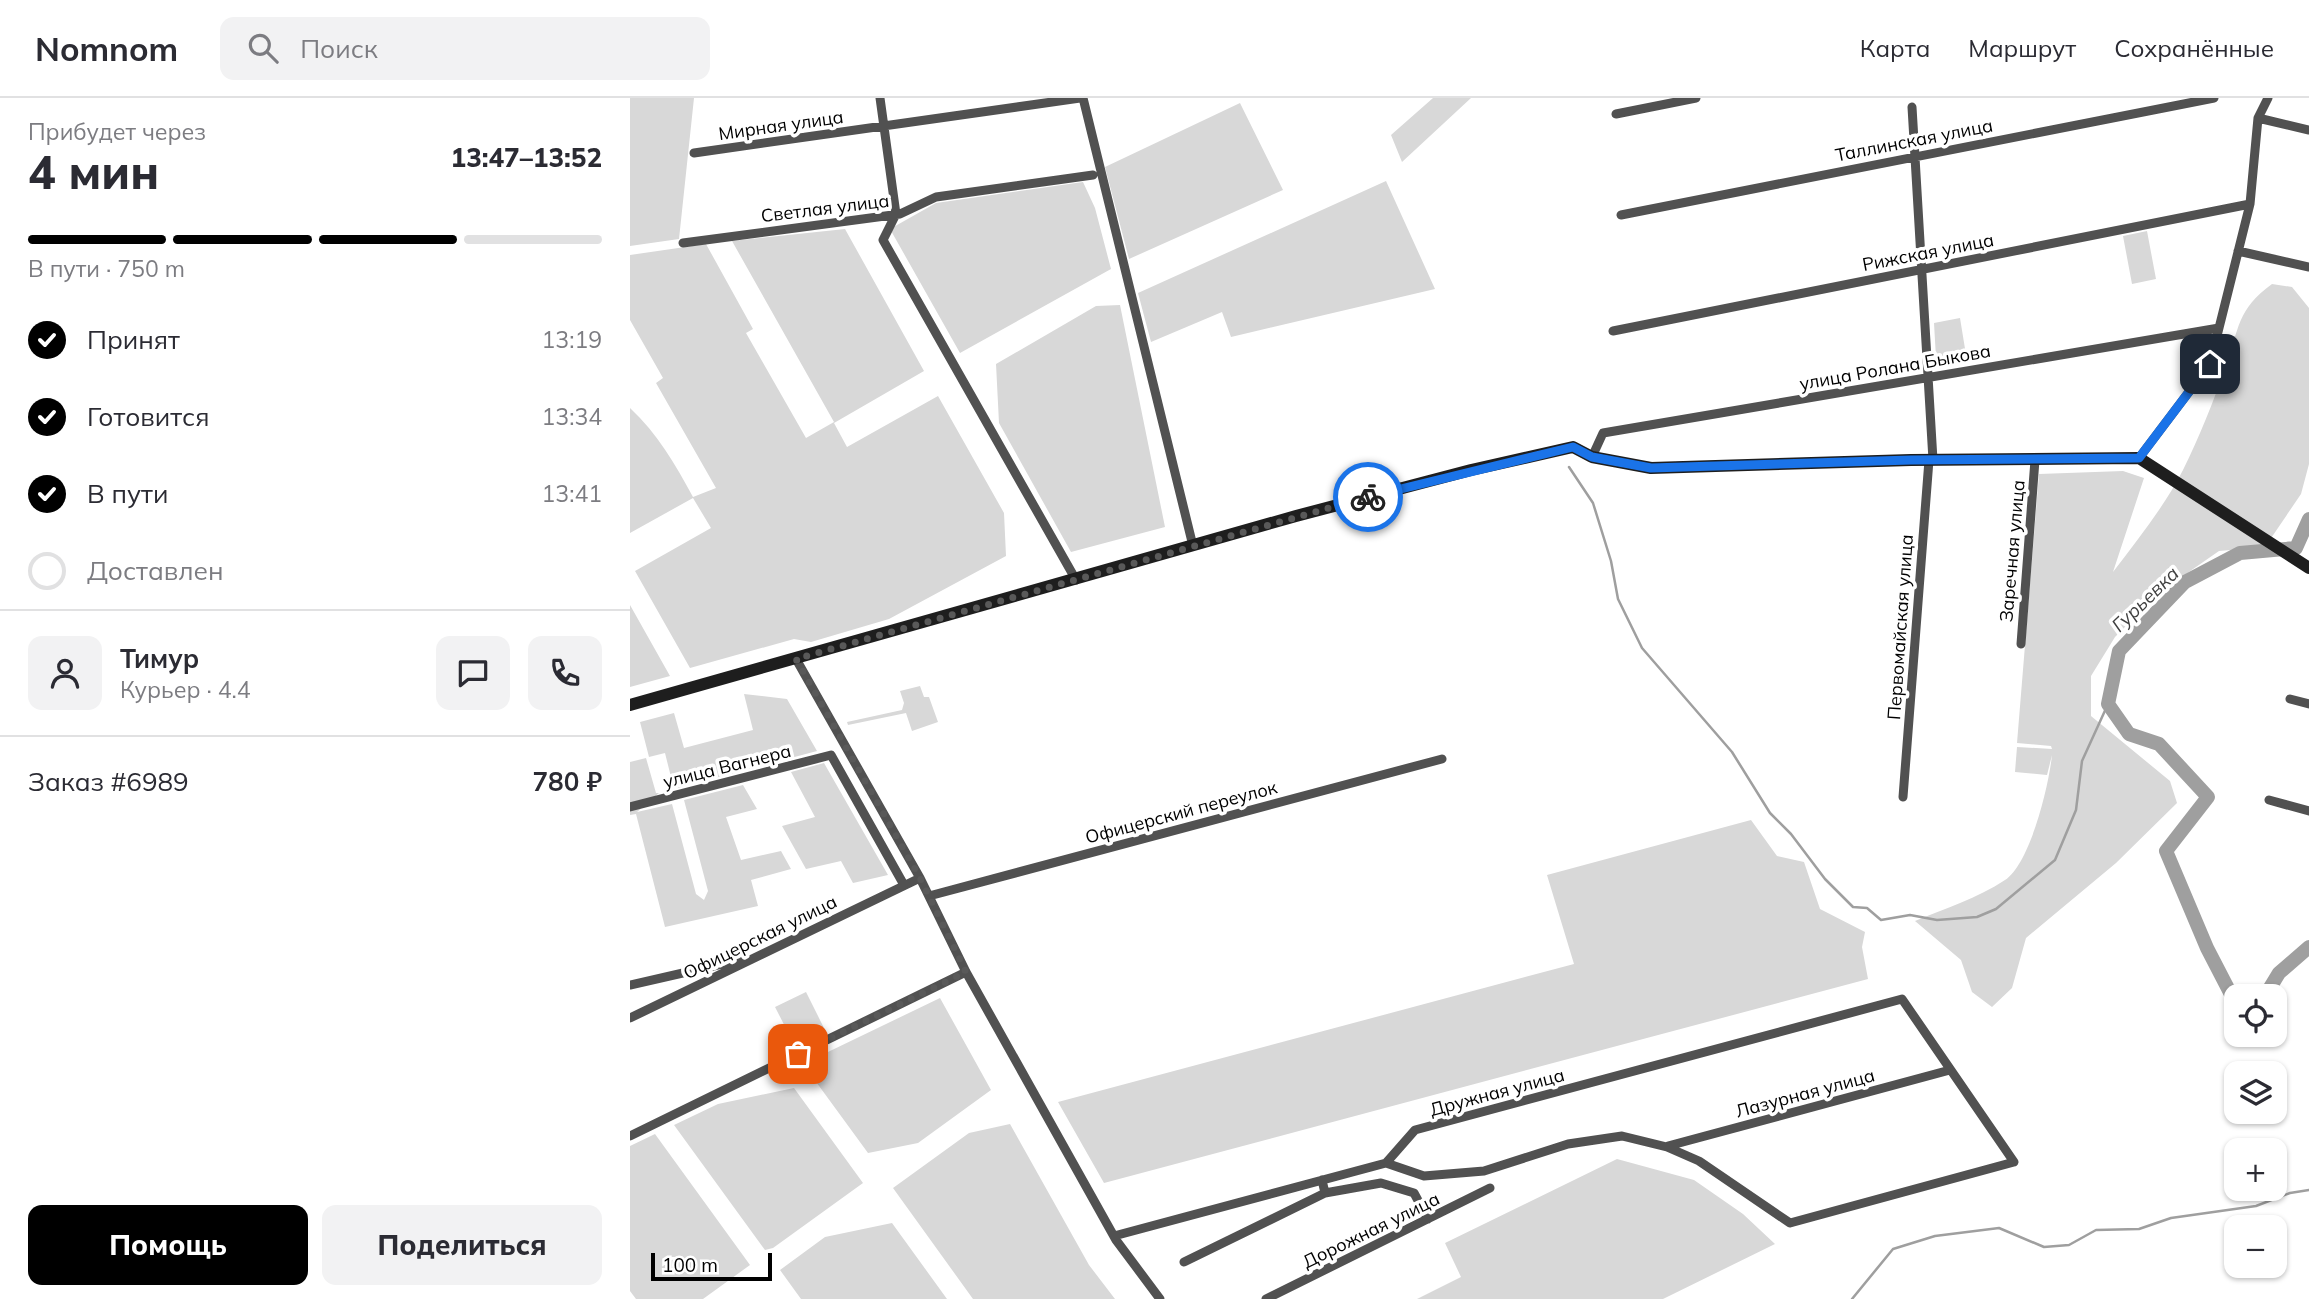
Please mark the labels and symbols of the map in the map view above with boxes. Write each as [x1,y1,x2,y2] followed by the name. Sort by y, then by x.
[717,105,845,145] street label: Мирная улица
[1833,113,1995,167] street label: Таллинская улица
[760,189,890,227] street label: Светлая улица
[1860,228,1996,276] street label: Рижская улица
[2180,334,2240,394] pin
[1798,339,1992,395] street label: улица Ролана Быкова
[1333,462,1403,532] courier
[1994,479,2030,623] street label: Заречная улица
[1882,534,1918,720] street label: Первомайская улица
[2106,561,2184,637] water label: Гурьевка
[661,739,793,793] street label: улица Вагнера
[1083,775,1280,849] street label: Офицерский переулок
[679,890,841,984] street label: Офицерская улица
[768,1024,828,1084] pin
[1427,1063,1567,1121] street label: Дружная улица
[1733,1063,1877,1123] street label: Лазурная улица
[1299,1187,1443,1273] street label: Дорожная улица
[651,1250,772,1282] scale bar

